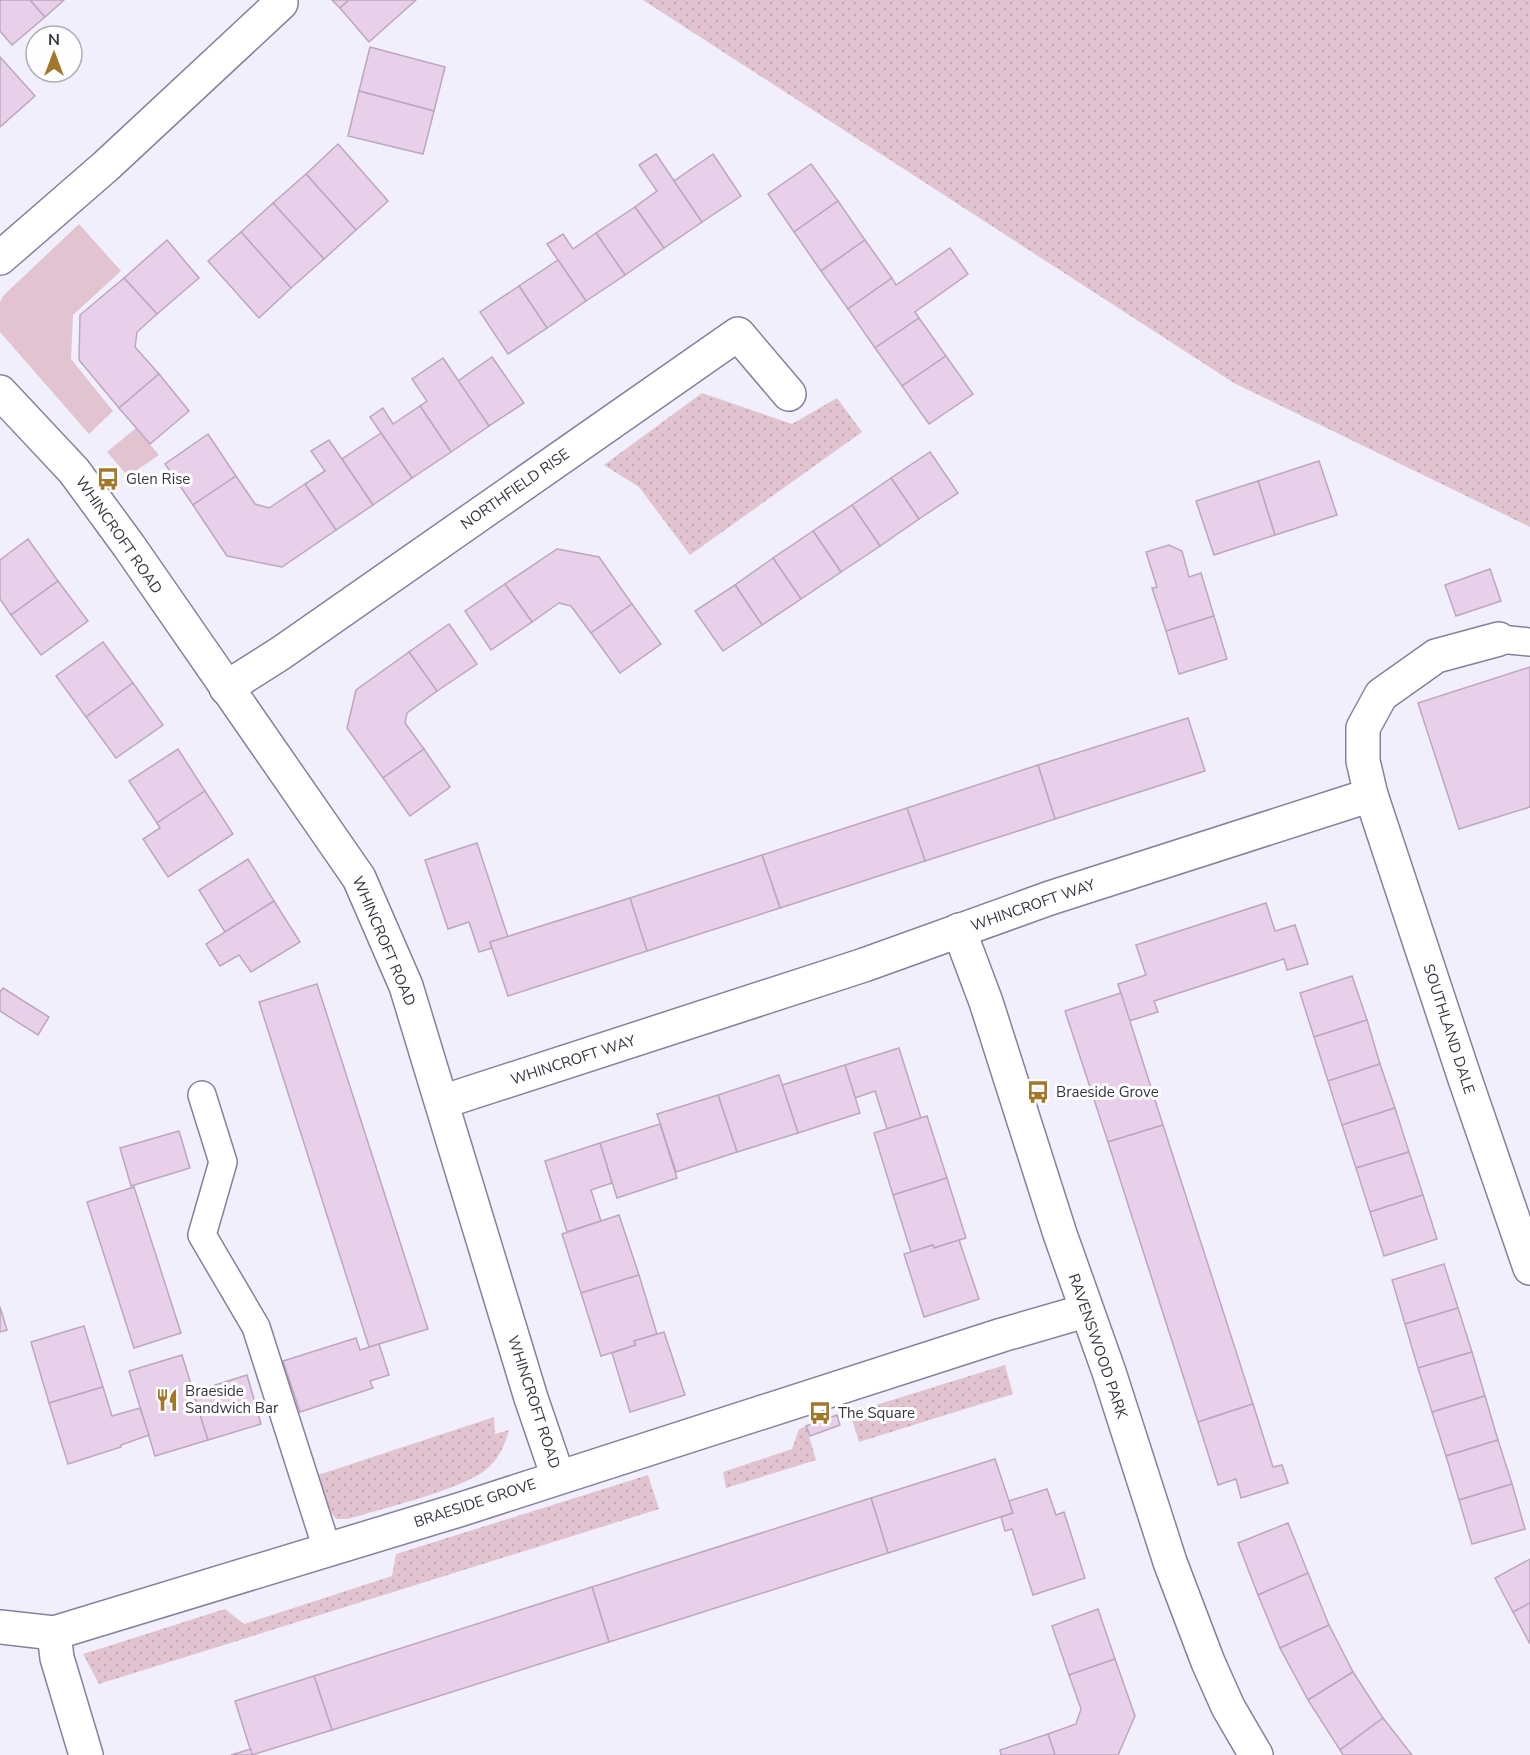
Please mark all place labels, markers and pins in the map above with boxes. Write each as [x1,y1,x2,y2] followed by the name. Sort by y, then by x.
[95,466,121,492] bus stop icon: Glen Rise
[126,469,190,489] place label: Glen Rise
[1025,1079,1051,1105] bus stop icon: Braeside Grove
[1056,1082,1159,1102] place label: Braeside Grove
[185,1381,279,1418] place label: Braeside Sandwich Bar
[154,1387,180,1413] restaurant icon: Braeside Sandwich Bar
[807,1400,833,1426] bus stop icon: The Square
[838,1403,915,1423] place label: The Square

